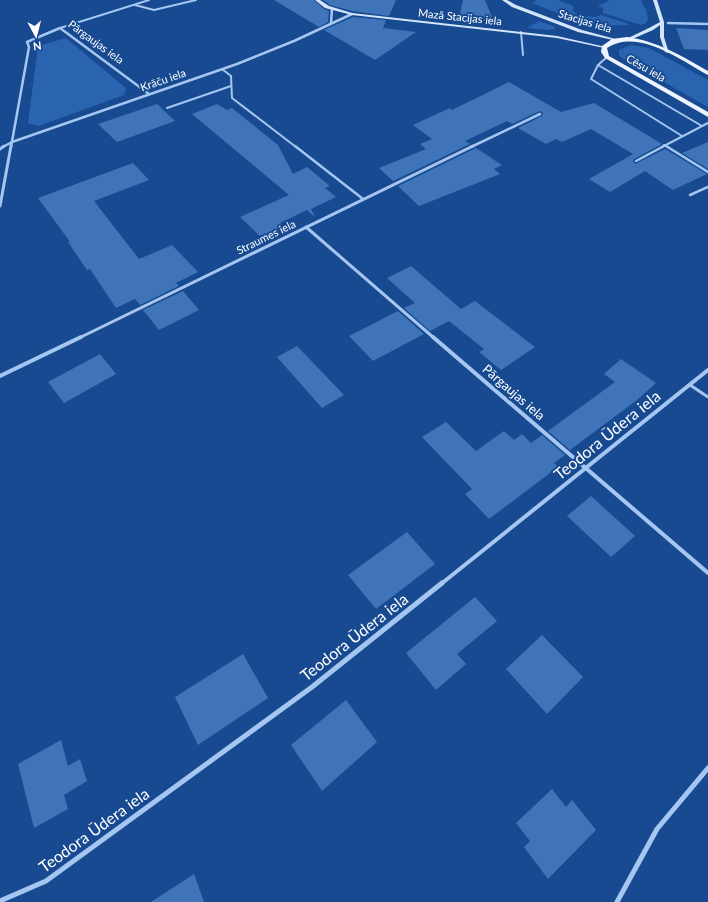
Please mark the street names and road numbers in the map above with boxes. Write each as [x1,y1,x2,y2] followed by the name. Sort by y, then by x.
[418,6,503,27] street label: Mazā Stacijas iela
[557,6,613,35] street label: Stacijas iela
[66,17,127,66] street label: Pārgaujas iela
[624,51,668,84] street label: Cēsu iela
[138,66,187,93] street label: Krāču iela
[234,217,297,256] street label: Straumes iela
[480,361,548,423] street label: Pārgaujas iela
[550,386,664,483] street label: Teodora Ūdera iela
[296,589,411,685] street label: Teodora Ūdera iela
[35,783,152,876] street label: Teodora Ūdera iela

